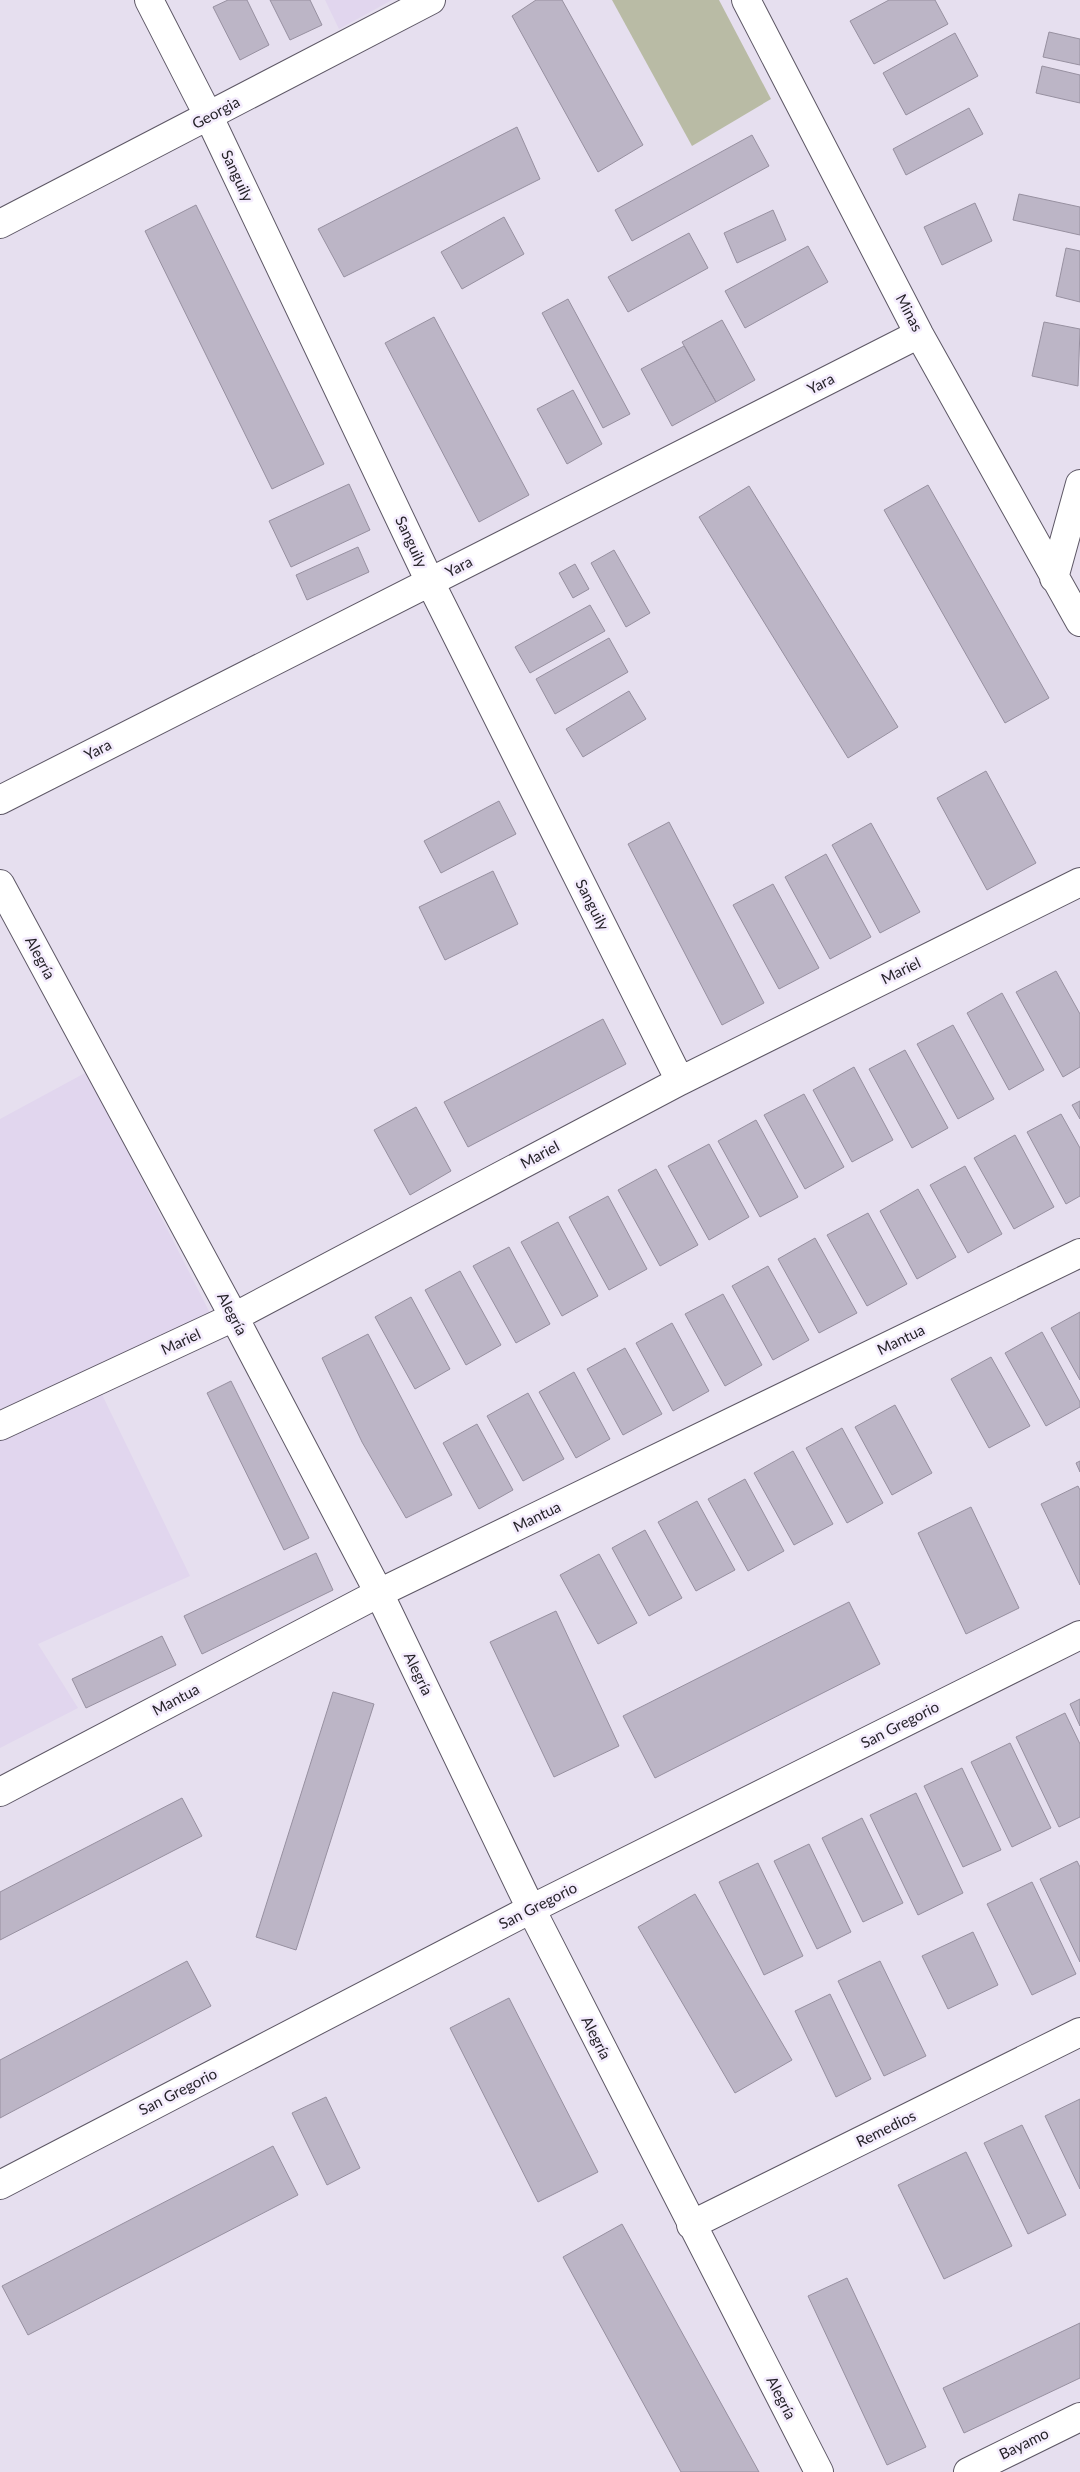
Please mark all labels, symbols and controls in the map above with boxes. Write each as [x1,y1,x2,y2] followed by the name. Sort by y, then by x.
[189,92,242,132] street label: Georgia
[218,147,258,204] street label: Sanguily
[893,291,927,334] street label: Minas
[804,369,837,397] street label: Yara
[392,513,432,570] street label: Sanguily
[442,552,475,580] street label: Yara
[81,735,114,763] street label: Yara
[572,876,613,933] street label: Sanguily
[22,933,60,982] street label: Alegría
[878,953,923,987] street label: Mariel
[517,1136,562,1172] street label: Mariel
[214,1289,252,1338] street label: Alegría
[874,1320,927,1358] street label: Mantua
[158,1324,203,1358] street label: Mariel
[510,1497,563,1535] street label: Mantua
[401,1649,437,1698] street label: Alegría
[149,1679,202,1719] street label: Mantua
[857,1697,942,1752] street label: San Gregorio
[495,1878,580,1933] street label: San Gregorio
[578,2013,615,2062] street label: Alegría
[135,2064,220,2119] street label: San Gregorio
[853,2106,918,2150] street label: Remedios
[763,2373,800,2422] street label: Alegría
[996,2423,1051,2463] street label: Bayamo

